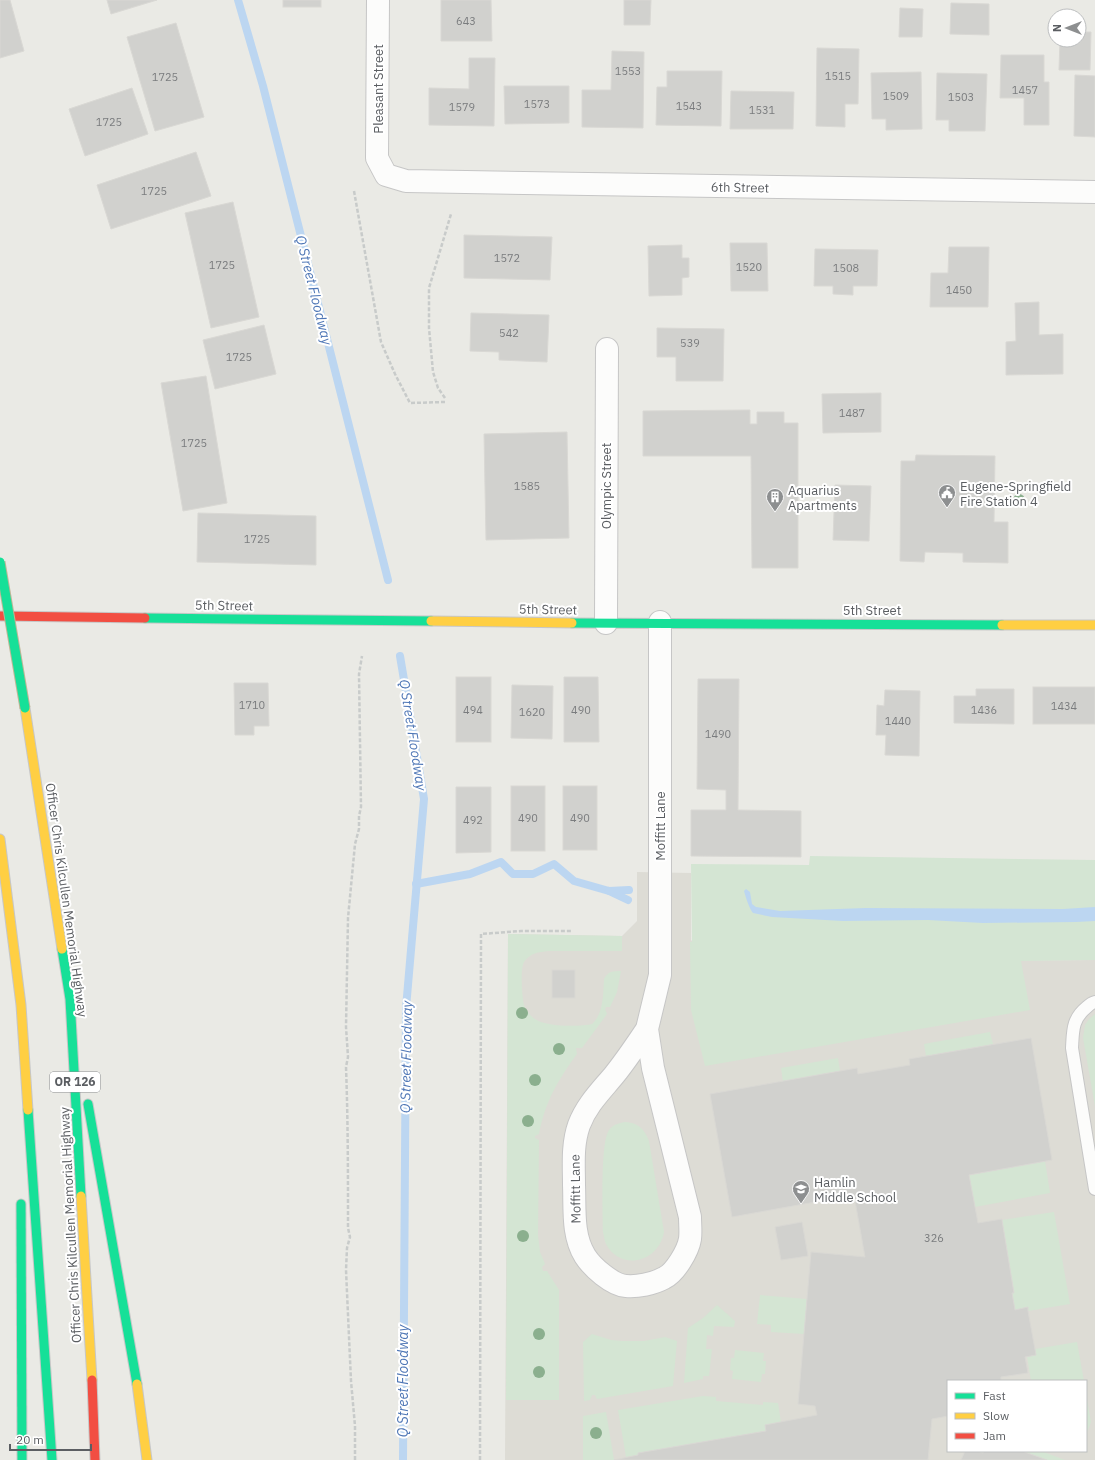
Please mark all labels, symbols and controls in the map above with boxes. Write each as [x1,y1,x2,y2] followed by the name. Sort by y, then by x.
[1047,8,1087,48] north arrow
[456,14,476,28] house number: 643
[1050,24,1064,32] text: N
[370,44,387,134] street label: Pleasant Street
[615,64,641,78] house number: 1553
[825,69,851,83] house number: 1515
[152,70,178,84] house number: 1725
[1012,83,1038,97] house number: 1457
[883,89,909,103] house number: 1509
[948,90,974,104] house number: 1503
[524,97,550,111] house number: 1573
[676,99,702,113] house number: 1543
[449,100,475,114] house number: 1579
[749,103,776,117] house number: 1531
[96,115,122,129] house number: 1725
[711,178,769,197] street label: 6th Street
[141,184,167,198] house number: 1725
[292,233,337,348] water label: Q Street Floodway
[494,251,520,265] house number: 1572
[209,258,235,272] house number: 1725
[736,260,762,274] house number: 1520
[833,261,859,275] house number: 1508
[946,283,972,297] house number: 1450
[499,326,519,340] house number: 542
[680,336,700,350] house number: 539
[226,350,252,364] house number: 1725
[839,406,865,420] house number: 1487
[181,436,207,450] house number: 1725
[598,443,615,529] street label: Olympic Street
[960,478,1071,510] place label: Eugene-Springfield Fire Station 4
[514,479,540,493] house number: 1585
[788,482,857,514] place label: Aquarius Apartments
[937,483,957,508] public building icon: Eugene-Springfield Fire Station 4
[765,487,785,512] building icon: Aquarius Apartments
[244,532,270,546] house number: 1725
[195,596,253,615] street label: 5th Street
[519,600,577,619] street label: 5th Street
[843,602,901,619] street label: 5th Street
[395,678,431,793] water label: Q Street Floodway
[239,698,265,712] house number: 1710
[1051,699,1078,713] house number: 1434
[463,703,483,717] house number: 494
[571,703,591,717] house number: 490
[971,703,997,717] house number: 1436
[519,705,545,719] house number: 1620
[885,714,911,728] house number: 1440
[705,727,731,741] house number: 1490
[42,782,91,1019] street label: Officer Chris Kilcullen Memorial Highway
[652,791,669,861] street label: Moffitt Lane
[518,811,538,825] house number: 490
[570,811,590,825] house number: 490
[463,813,483,827] house number: 492
[396,999,416,1113] water label: Q Street Floodway
[50,1072,100,1092] road number: OR 126
[56,1106,85,1343] street label: Officer Chris Kilcullen Memorial Highway
[566,1154,585,1224] street label: Moffitt Lane
[814,1174,897,1206] place label: Hamlin Middle School
[791,1179,811,1204] school or university icon: Hamlin Middle School
[924,1231,944,1245] house number: 326
[394,1324,412,1437] water label: Q Street Floodway
[947,1380,1087,1452] legend
[983,1388,1006,1403] text: Fast
[983,1408,1009,1423] text: Slow
[10,1426,91,1452] scale bar
[983,1428,1006,1443] text: Jam
[16,1432,44,1447] text: 20 m

